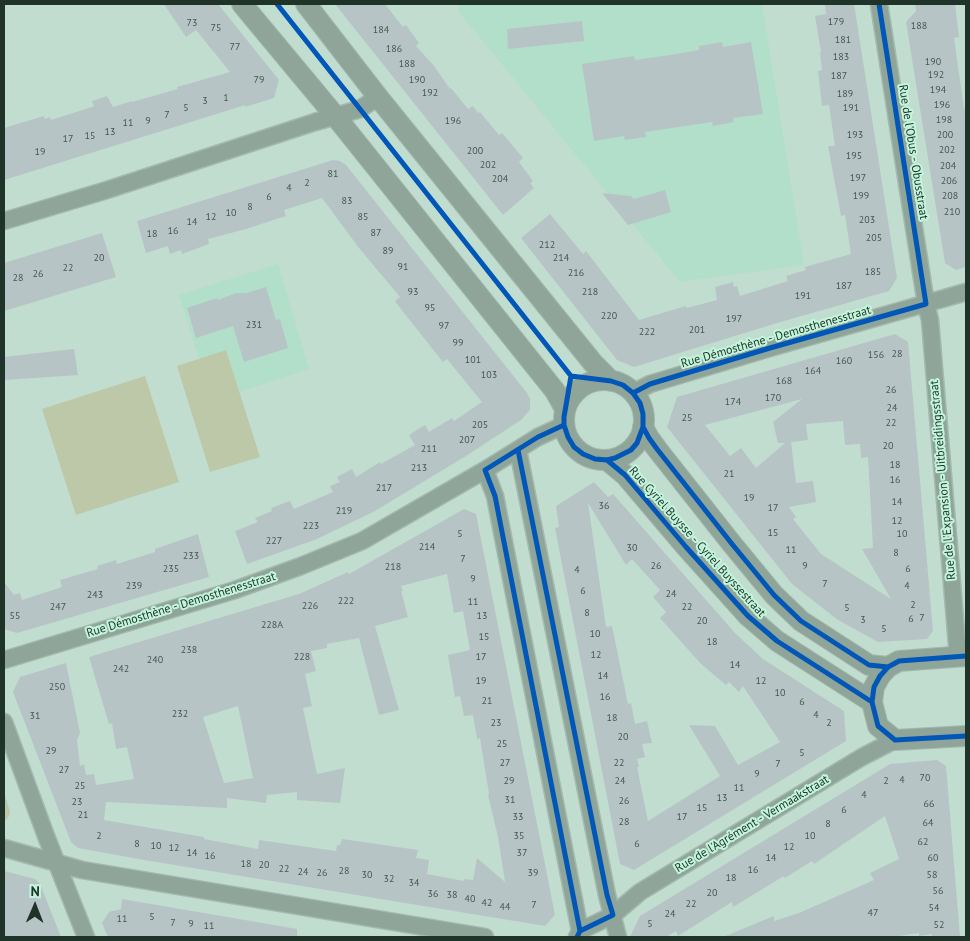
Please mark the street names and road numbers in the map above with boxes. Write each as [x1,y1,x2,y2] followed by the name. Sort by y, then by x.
[895,83,931,221] street label: Rue de l'Obus - Obusstraat
[679,303,873,371] street label: Rue Démosthène - Demosthenesstraat
[927,380,959,580] street label: Rue de l'Expansion - Uitbreidingsstraat
[626,464,768,620] street label: Rue Cyriel Buysse - Cyriel Buyssestraat
[85,569,277,641] street label: Rue Démosthène - Demosthenesstraat
[673,772,831,876] street label: Rue de l'Agrément - Vermaakstraat

